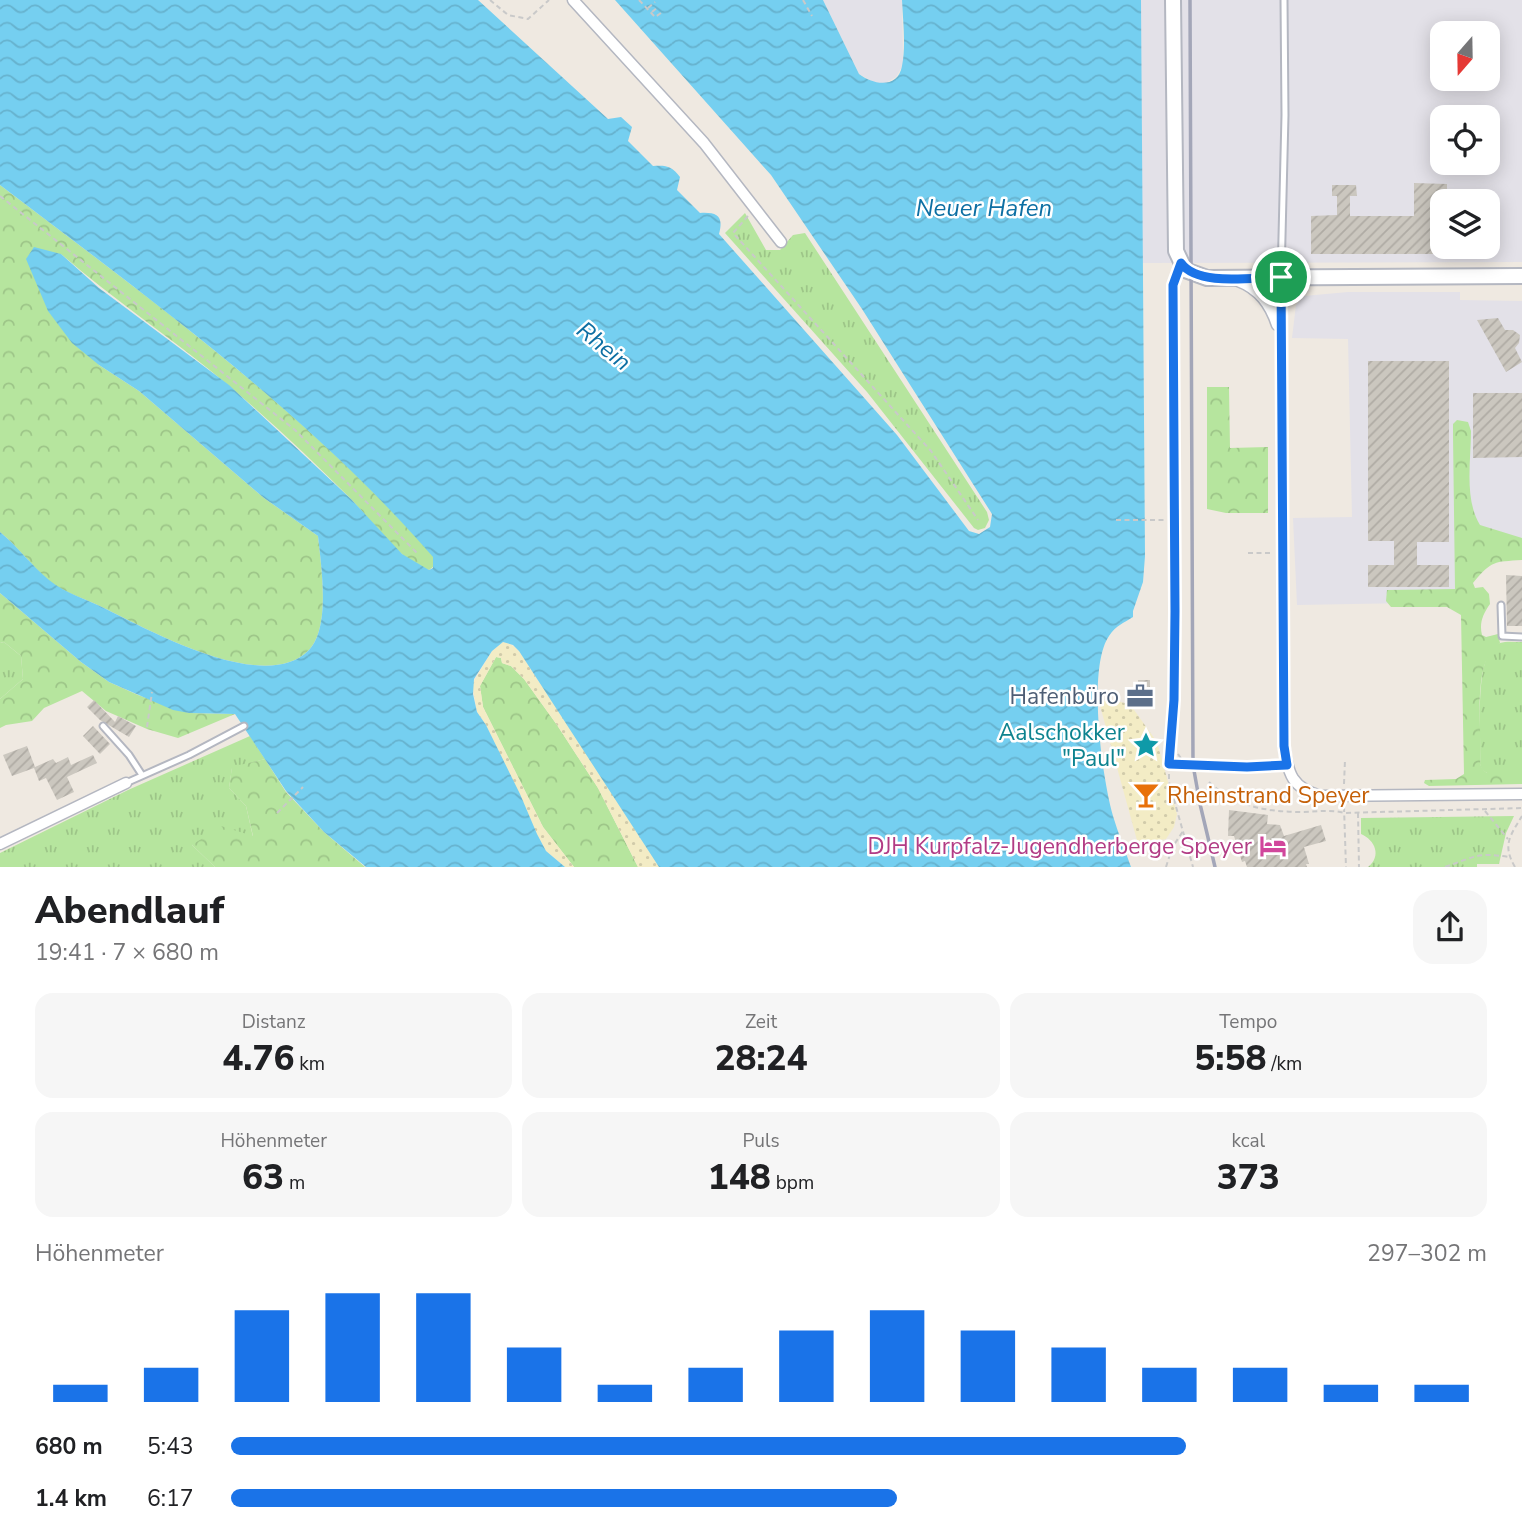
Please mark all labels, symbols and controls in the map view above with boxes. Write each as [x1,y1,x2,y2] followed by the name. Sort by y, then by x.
[1430,21,1500,91] north arrow
[1430,21,1500,259] map controls
[1430,105,1500,175] button: locate
[1430,189,1500,259] button: layers
[916,192,1052,224] water label: Neuer Hafen
[1251,247,1311,307] pin
[1262,258,1300,296] icon: arrive
[570,314,638,378] water label: Rhein
[1009,681,1119,712] place label: Hafenbüro
[1125,681,1155,711] office icon: Hafenbüro
[999,717,1126,774] place label: Aalschokker "Paul"
[1131,730,1161,760] place icon: Aalschokker "Paul"
[1131,780,1161,810] bar icon: Rheinstrand Speyer
[1167,780,1370,811] place label: Rheinstrand Speyer
[868,831,1253,862] place label: DJH Kurpfalz-Jugendherberge Speyer
[1258,831,1288,861] hotel icon: DJH Kurpfalz-Jugendherberge Speyer
[35,885,224,936] text: Abendlauf
[1413,890,1487,964] button: share
[35,937,219,968] text: 19:41 · 7 × 680 m
[242,1009,306,1035] text: Distanz
[745,1009,777,1035] text: Zeit
[1219,1009,1277,1035] text: Tempo
[222,1035,294,1082] text: 4.76
[714,1035,808,1082] text: 28:24
[1194,1035,1266,1082] text: 5:58
[294,1051,325,1077] text: km
[1266,1051,1302,1077] text: /km
[220,1128,327,1154] text: Höhenmeter
[742,1128,780,1154] text: Puls
[1231,1128,1265,1154] text: kcal
[242,1154,284,1201] text: 63
[708,1154,771,1201] text: 148
[1217,1154,1280,1201] text: 373
[284,1170,305,1196] text: m
[771,1170,814,1196] text: bpm
[35,1238,164,1269] text: Höhenmeter
[1367,1238,1487,1269] text: 297–302 m
[35,1431,103,1462] text: 680 m
[147,1431,194,1462] text: 5:43
[35,1483,107,1514] text: 1.4 km
[147,1483,194,1514] text: 6:17

